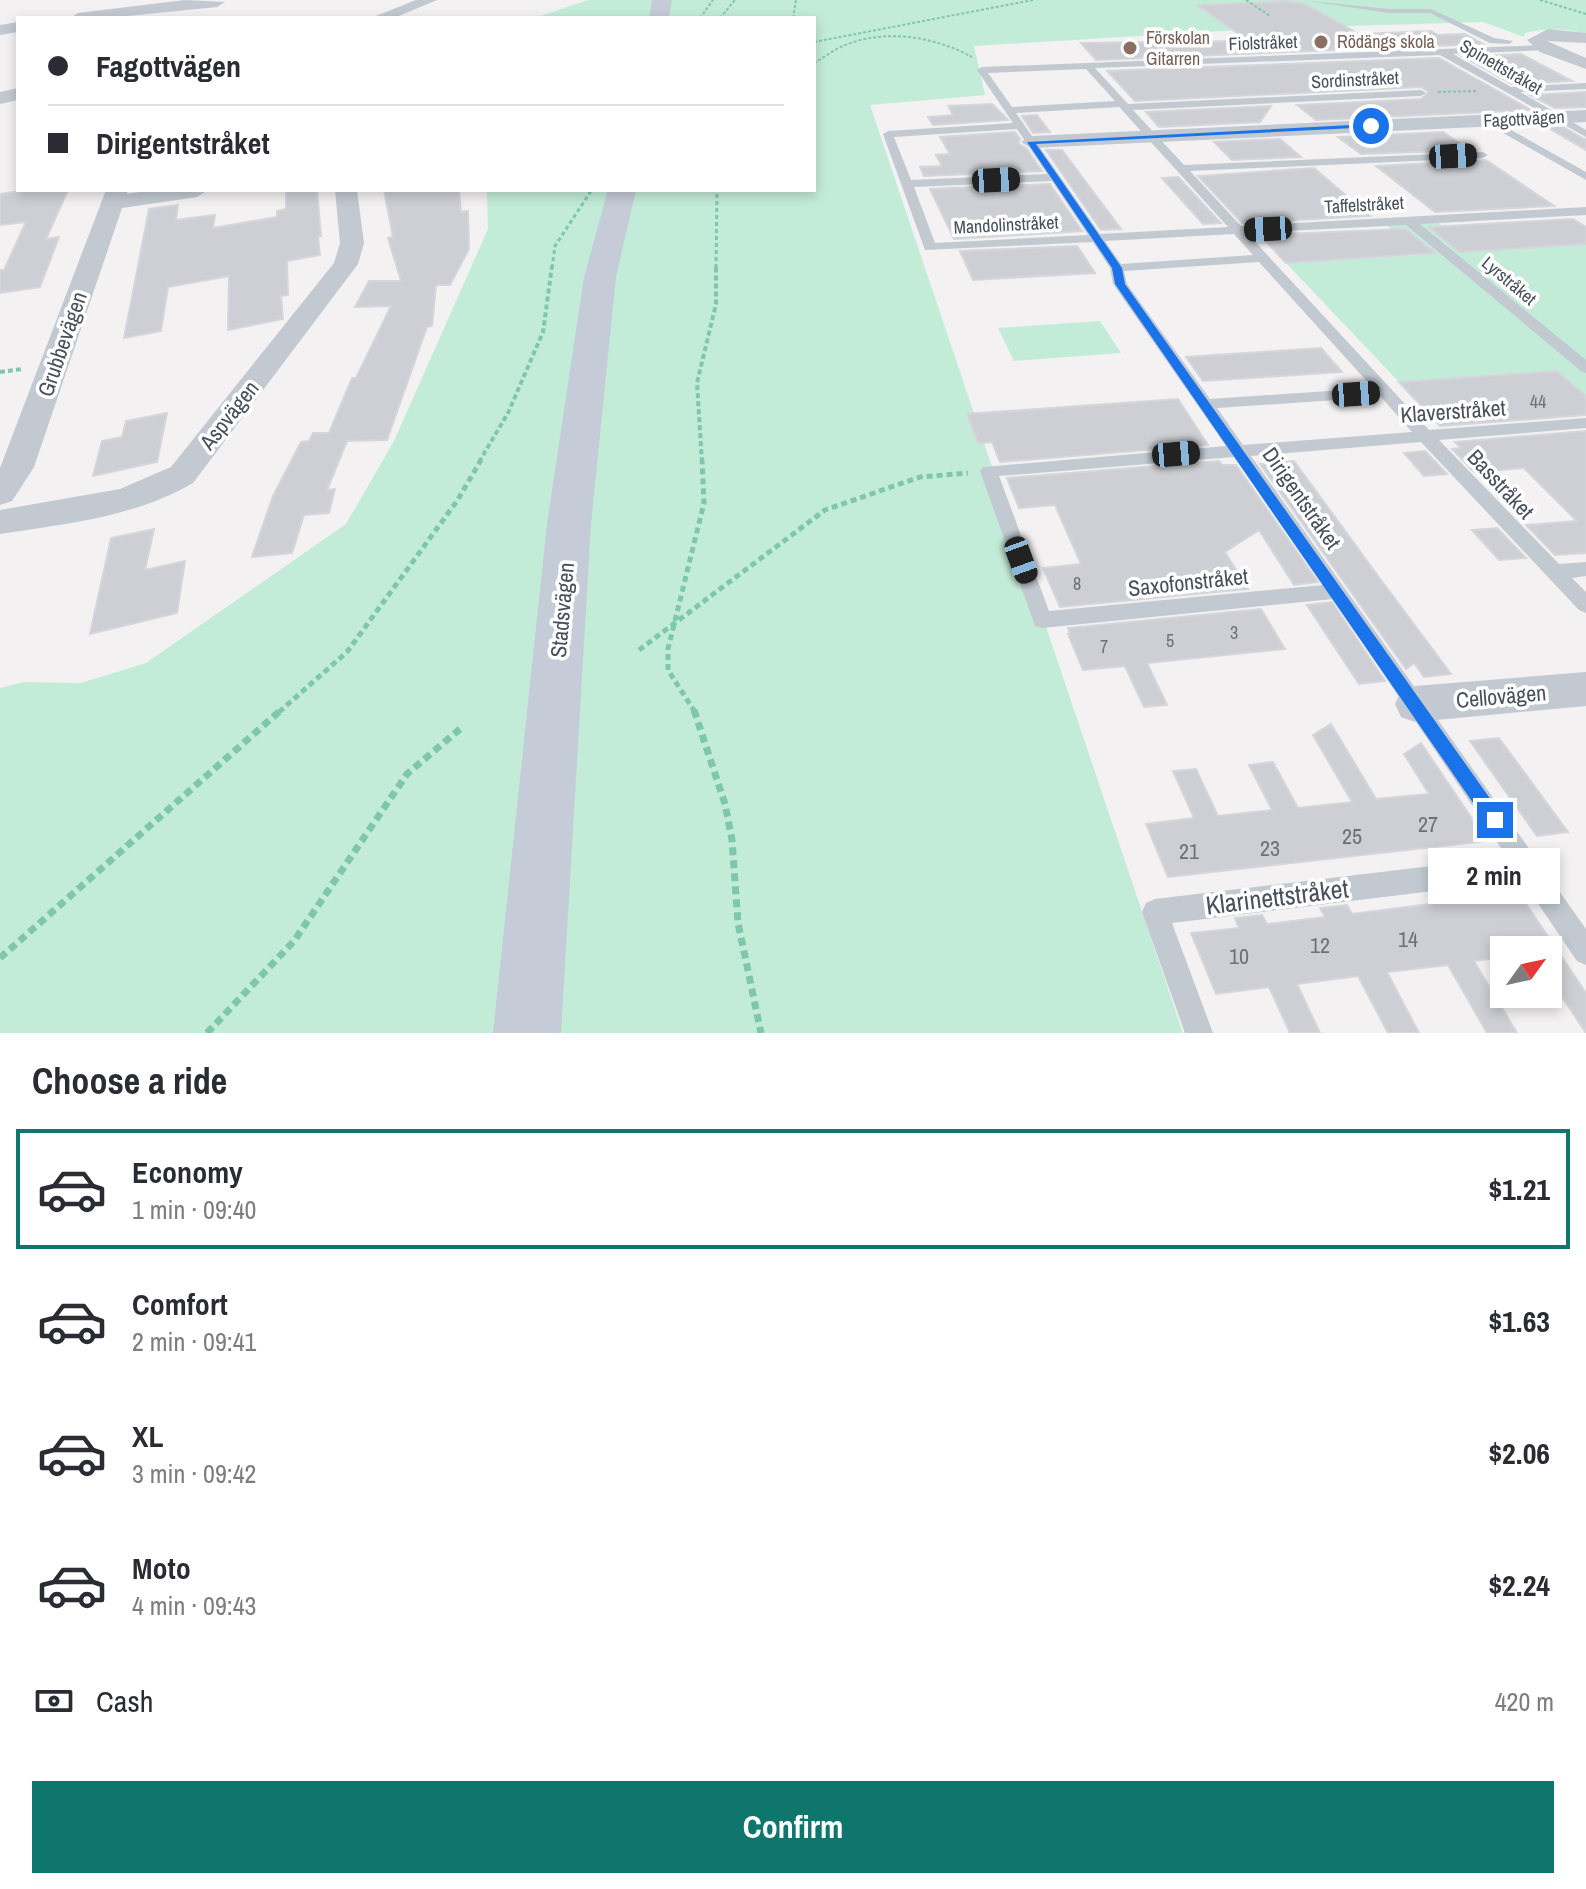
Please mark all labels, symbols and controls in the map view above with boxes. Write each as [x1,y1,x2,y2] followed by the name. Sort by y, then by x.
[1146,25,1210,71] place label: Förskolan Gitarren
[1228,29,1298,56] street label: Fiolstråket
[1337,29,1435,54] place label: Rödängs skola
[1312,33,1330,51] marker: Rödängs skola
[1456,33,1547,100] street label: Spinettstråket
[1121,39,1139,57] marker: Förskolan Gitarren
[96,46,241,86] text: Fagottvägen
[1310,65,1399,94] street label: Sordinstråket
[1483,104,1565,133] street label: Fagottvägen
[1353,108,1389,144] route start
[96,123,270,163] text: Dirigentstråket
[1428,143,1478,169] car
[971,167,1021,193] car
[1324,190,1404,219] street label: Taffelstråket
[953,209,1059,240] street label: Mandolinstråket
[1243,216,1293,242] car
[1477,250,1542,311] street label: Lyrstråket
[30,287,94,401] street label: Grubbevägen
[192,374,266,457] street label: Aspvägen
[1331,380,1381,408] car
[1530,389,1546,414] house number: 44
[1399,392,1507,430] street label: Klaverstråket
[1151,440,1201,468] car
[1256,441,1348,555] street label: Dirigentstråket
[1461,443,1541,525] street label: Basstråket
[1002,533,1040,587] car
[543,561,581,659] street label: Stadsvägen
[1127,561,1249,603] street label: Saxofonstråket
[1073,571,1081,596] house number: 8
[1230,620,1238,645] house number: 3
[1166,628,1174,653] house number: 5
[1100,634,1108,659] house number: 7
[1455,677,1547,715] street label: Cellovägen
[1477,802,1513,838] route end
[1418,809,1438,839] house number: 27
[1342,821,1362,851] house number: 25
[1260,833,1280,863] house number: 23
[1179,836,1199,866] house number: 21
[1429,848,1561,904] callout: 2 min
[1466,858,1522,893] text: 2 min
[1204,870,1350,923] street label: Klarinettstråket
[1398,924,1418,954] house number: 14
[1310,930,1330,960] house number: 12
[1490,936,1562,1008] north arrow
[1490,936,1562,1008] map controls
[1229,941,1249,971] house number: 10
[32,1057,227,1105] text: Choose a ride
[132,1152,243,1192] text: Economy
[36,1153,108,1225] icon: car
[1488,1169,1550,1209] text: $1.21
[132,1192,256,1227] text: 1 min · 09:40
[132,1284,228,1324] text: Comfort
[36,1285,108,1357] icon: car
[1488,1301,1550,1341] text: $1.63
[132,1324,256,1359] text: 2 min · 09:41
[132,1416,163,1456] text: XL
[36,1417,108,1489] icon: car
[1488,1433,1550,1473] text: $2.06
[132,1456,256,1491] text: 3 min · 09:42
[132,1548,191,1588] text: Moto
[36,1549,108,1621] icon: car
[1488,1565,1550,1605] text: $2.24
[132,1588,256,1623] text: 4 min · 09:43
[32,1679,76,1723] icon: cash
[96,1681,153,1721] text: Cash
[1495,1684,1554,1719] text: 420 m
[32,1781,1554,1873] button: Confirm

